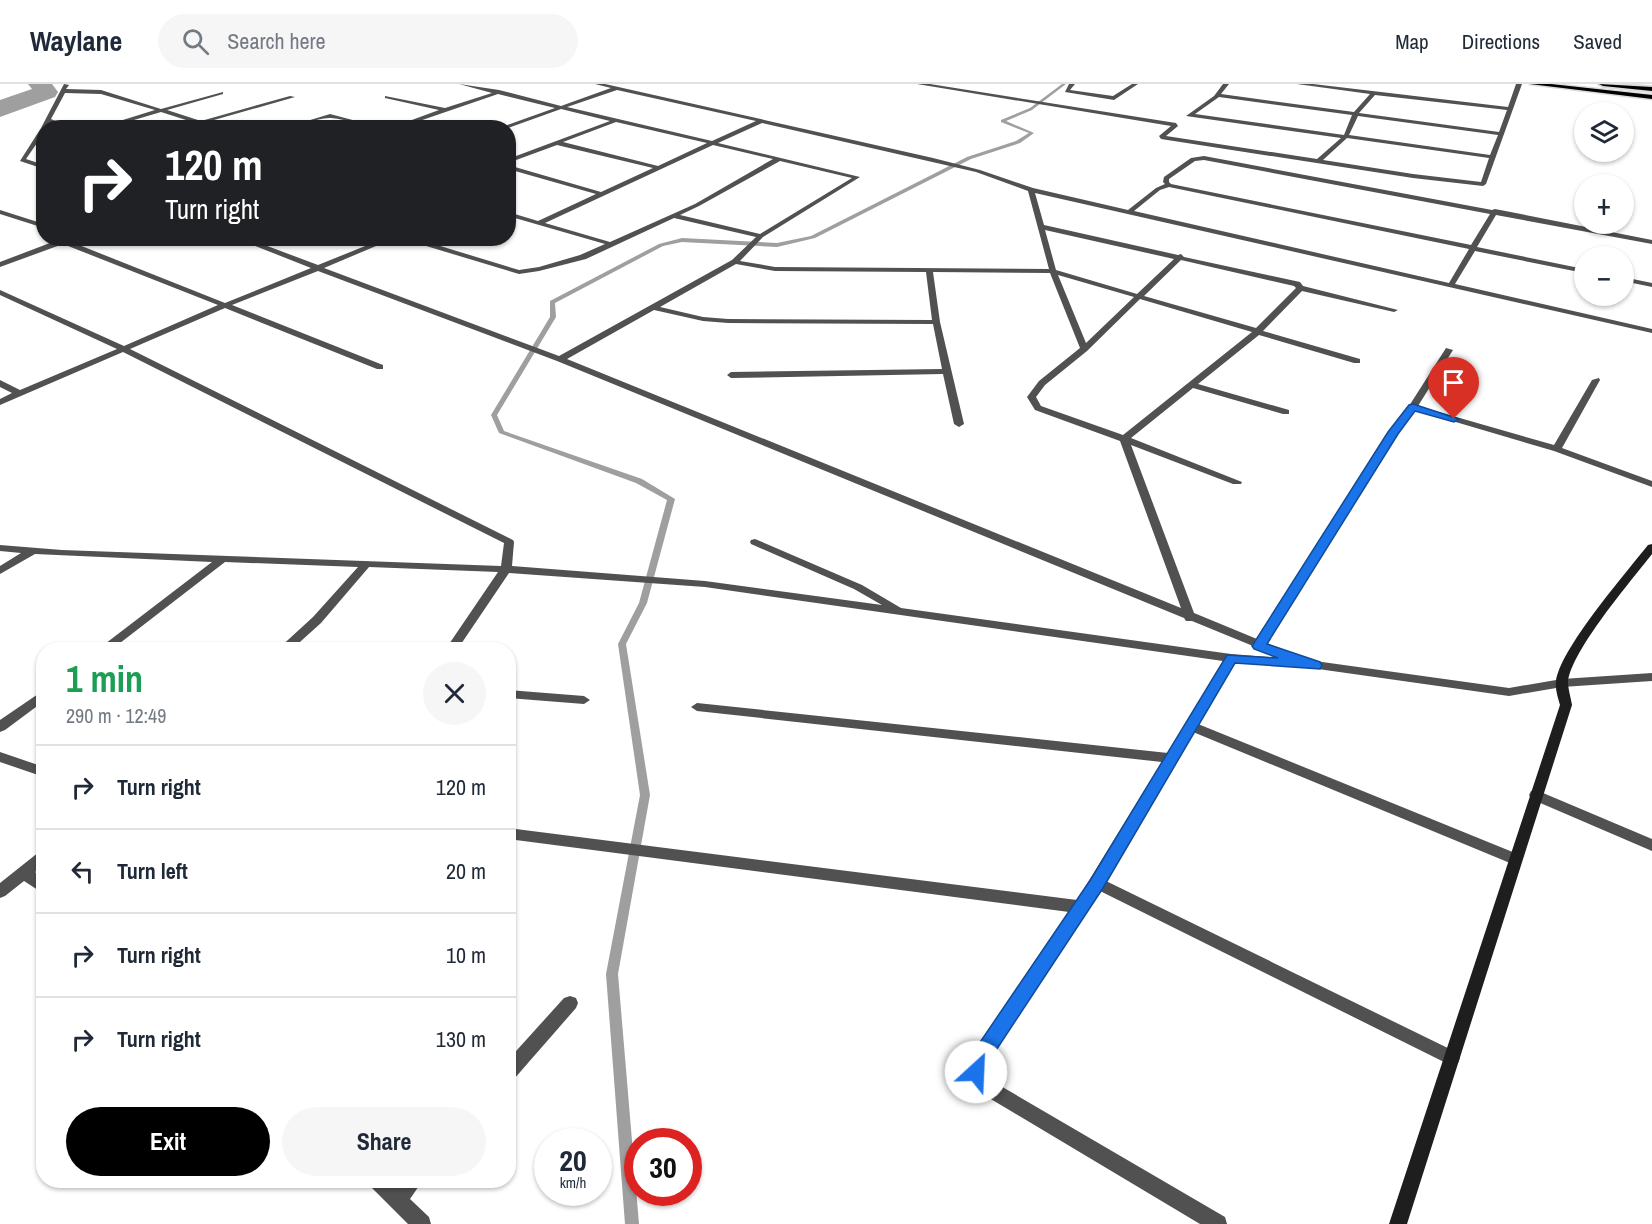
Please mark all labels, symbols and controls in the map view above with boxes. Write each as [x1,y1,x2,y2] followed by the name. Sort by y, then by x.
[158,14,578,68] search box
[30,22,122,60] text: Waylane
[179,25,212,58] icon: search
[227,26,326,56] text: Search here
[1395,27,1429,56] text: Map
[1462,27,1540,56] text: Directions
[1573,27,1622,56] text: Saved
[1574,102,1634,306] map controls
[1574,102,1634,162] button: layers
[165,137,263,193] text: 120 m
[66,144,144,222] icon: right
[1574,174,1634,234] button: +
[165,191,259,227] text: Turn right
[1574,246,1634,306] button: −
[1428,357,1479,419] pin
[1437,366,1470,399] icon: arrive
[66,655,143,703] text: 1 min
[423,662,486,725] button: close
[66,702,166,729] text: 290 m · 12:49
[66,771,99,804] icon: right
[117,772,201,802] text: Turn right
[436,772,486,802] text: 120 m
[66,855,99,888] icon: left
[117,856,188,886] text: Turn left
[446,856,486,886] text: 20 m
[66,939,99,972] icon: right
[117,940,201,970] text: Turn right
[446,940,486,970] text: 10 m
[66,1023,99,1056] icon: right
[117,1024,201,1054] text: Turn right
[436,1024,486,1054] text: 130 m
[944,1040,1008,1104] position arrow
[66,1107,270,1176] button: Exit
[282,1107,486,1176] button: Share
[624,1128,702,1206] speed limit sign: 30
[559,1140,587,1180] text: 20
[560,1172,586,1193] text: km/h

